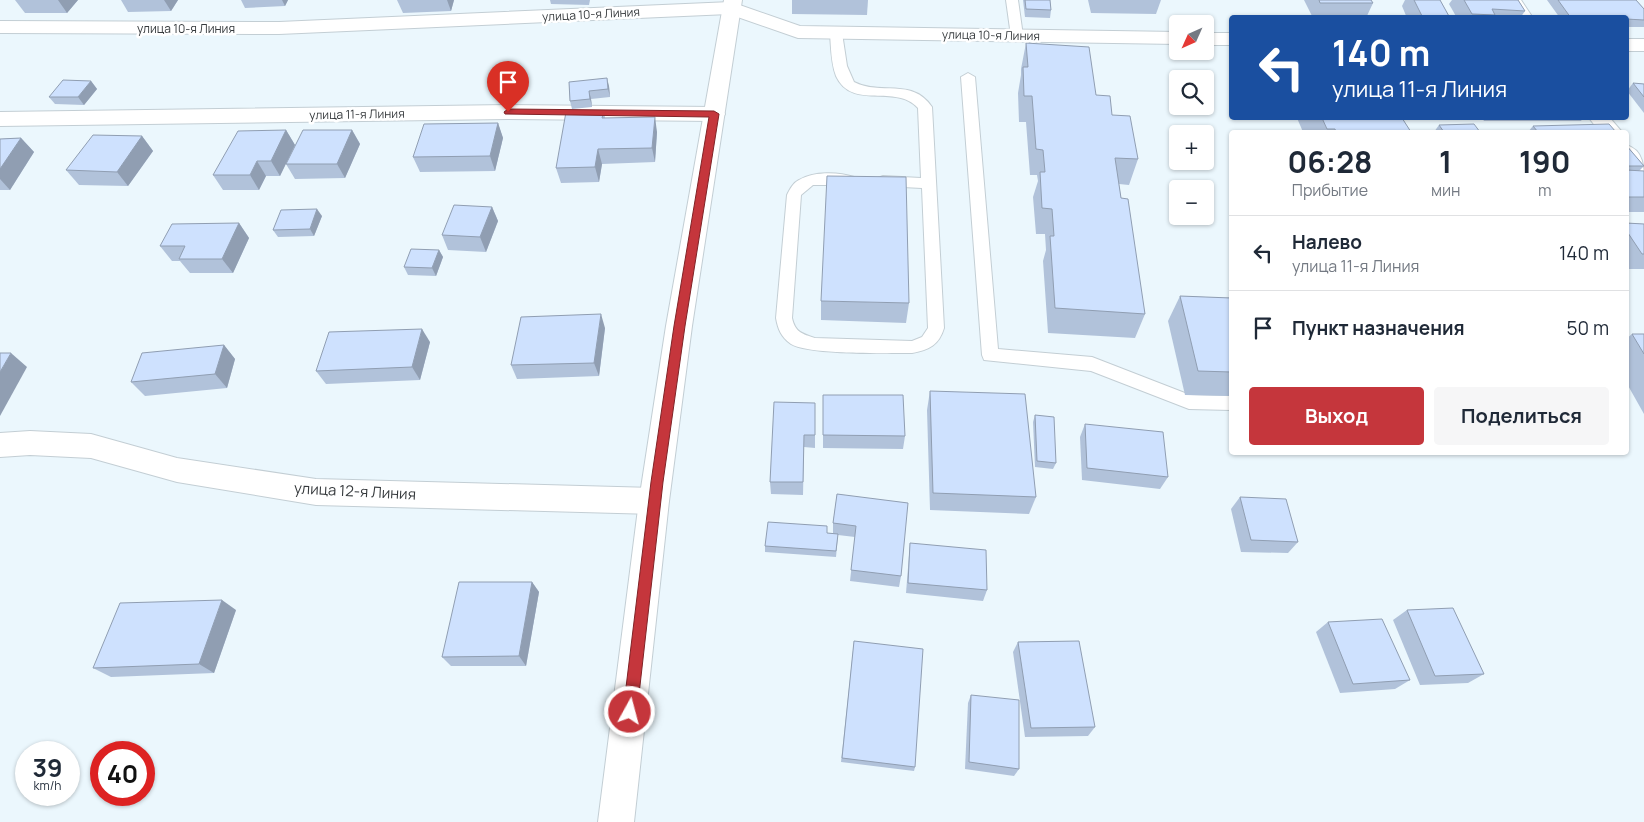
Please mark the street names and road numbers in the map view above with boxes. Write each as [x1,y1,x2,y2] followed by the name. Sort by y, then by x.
[542,3,640,25] street label: улица 10-я Линия
[137,20,235,37] street label: улица 10-я Линия
[942,26,1040,44] street label: улица 10-я Линия
[309,105,405,123] street label: улица 11-я Линия
[293,477,417,505] street label: улица 12-я Линия

